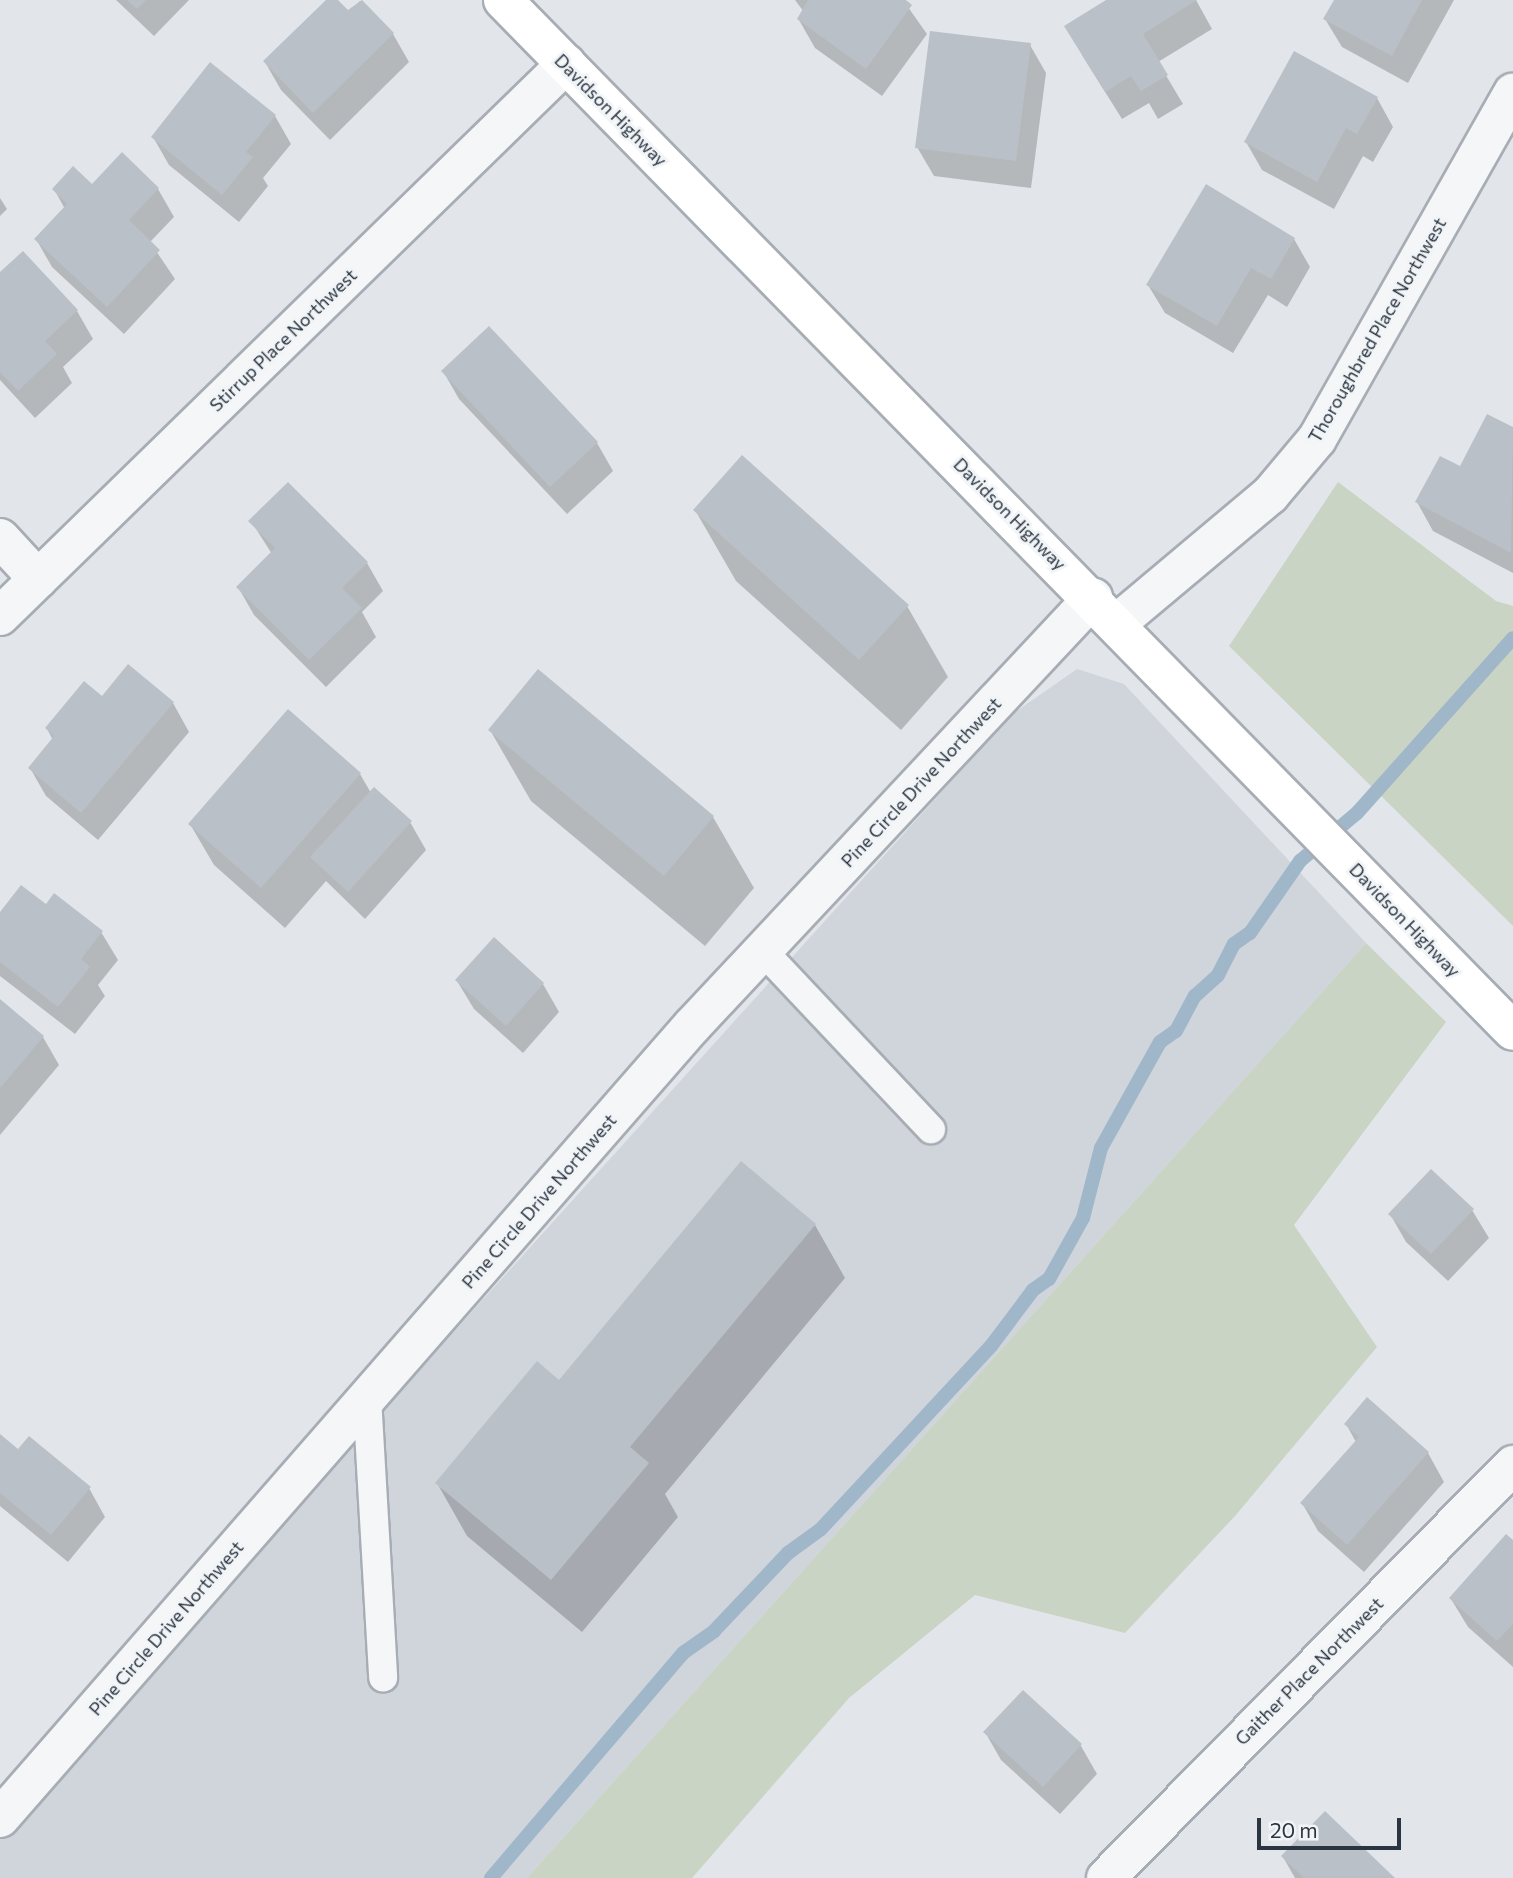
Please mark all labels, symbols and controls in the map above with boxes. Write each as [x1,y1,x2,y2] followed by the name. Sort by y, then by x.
[550,49,672,171] street label: Davidson Highway
[1304,214,1450,446] street label: Thoroughbred Place Northwest
[205,264,361,416] street label: Stirrup Place Northwest
[949,453,1071,575] street label: Davidson Highway
[837,693,1005,871] street label: Pine Circle Drive Northwest
[1345,858,1465,982] street label: Davidson Highway
[457,1109,621,1293] street label: Pine Circle Drive Northwest
[84,1536,248,1720] street label: Pine Circle Drive Northwest
[1231,1593,1387,1749] street label: Gaither Place Northwest
[1261,1804,1404,1848] scale bar
[1270,1817,1318,1842] text: 20 m

